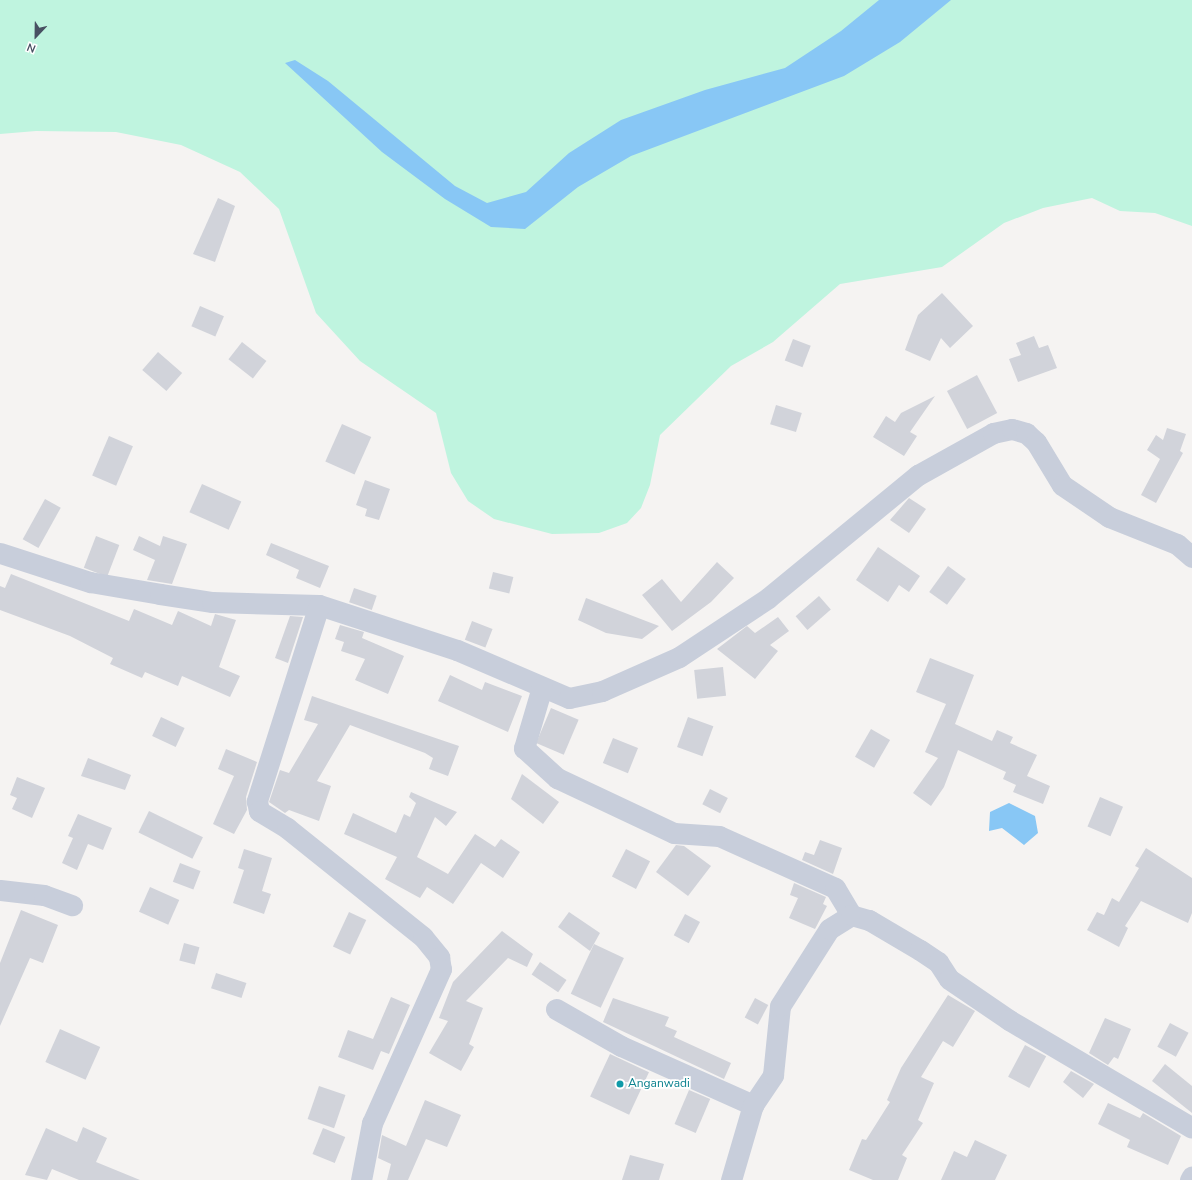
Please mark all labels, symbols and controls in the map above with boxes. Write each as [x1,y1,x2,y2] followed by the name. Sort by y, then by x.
[16,16,56,56] north arrow
[25,39,38,56] text: N
[628,1077,690,1091] place label: Anganwadi
[615,1079,625,1089] marker: Anganwadi

